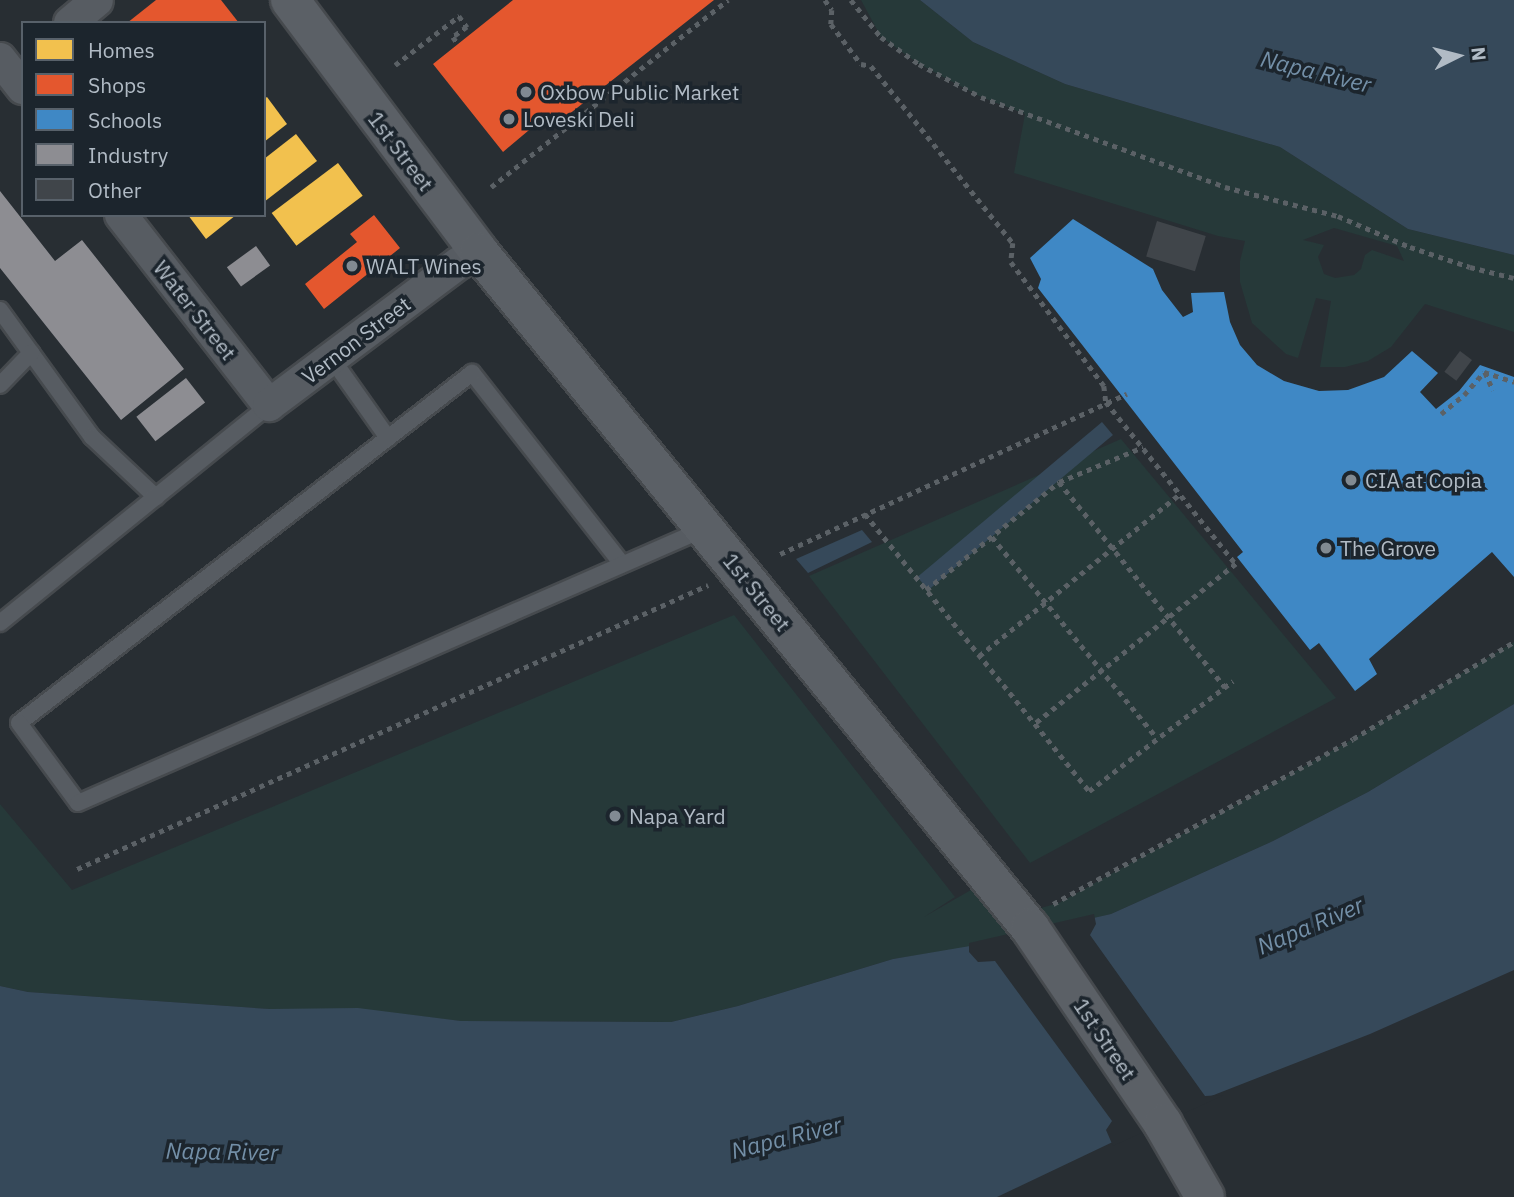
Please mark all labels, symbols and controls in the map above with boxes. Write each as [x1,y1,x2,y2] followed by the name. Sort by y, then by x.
[21,21,266,217] legend
[1423,21,1493,91] north arrow
[88,36,155,64] text: Homes
[1258,44,1374,98] water label: Napa River
[1466,46,1492,62] text: N
[88,71,146,99] text: Shops
[540,79,739,105] place label: Oxbow Public Market
[518,84,534,100] marker: Oxbow Public Market
[88,106,162,134] text: Schools
[363,106,439,196] street label: 1st Street
[523,106,635,132] place label: Loveski Deli
[501,111,517,127] marker: Loveski Deli
[88,141,168,169] text: Industry
[88,176,141,204] text: Other
[366,253,482,279] place label: WALT Wines
[149,255,241,365] street label: Water Street
[344,258,360,274] marker: WALT Wines
[297,291,415,389] street label: Vernon Street
[1365,467,1482,493] place label: CIA at Copia
[1343,472,1359,488] marker: CIA at Copia
[1340,535,1436,561] place label: The Grove
[1318,540,1334,556] marker: The Grove
[718,548,796,636] street label: 1st Street
[629,803,726,829] place label: Napa Yard
[607,808,623,824] marker: Napa Yard
[1253,890,1367,960] water label: Napa River
[1069,994,1141,1084] street label: 1st Street
[728,1110,844,1164] water label: Napa River
[165,1136,279,1166] water label: Napa River

